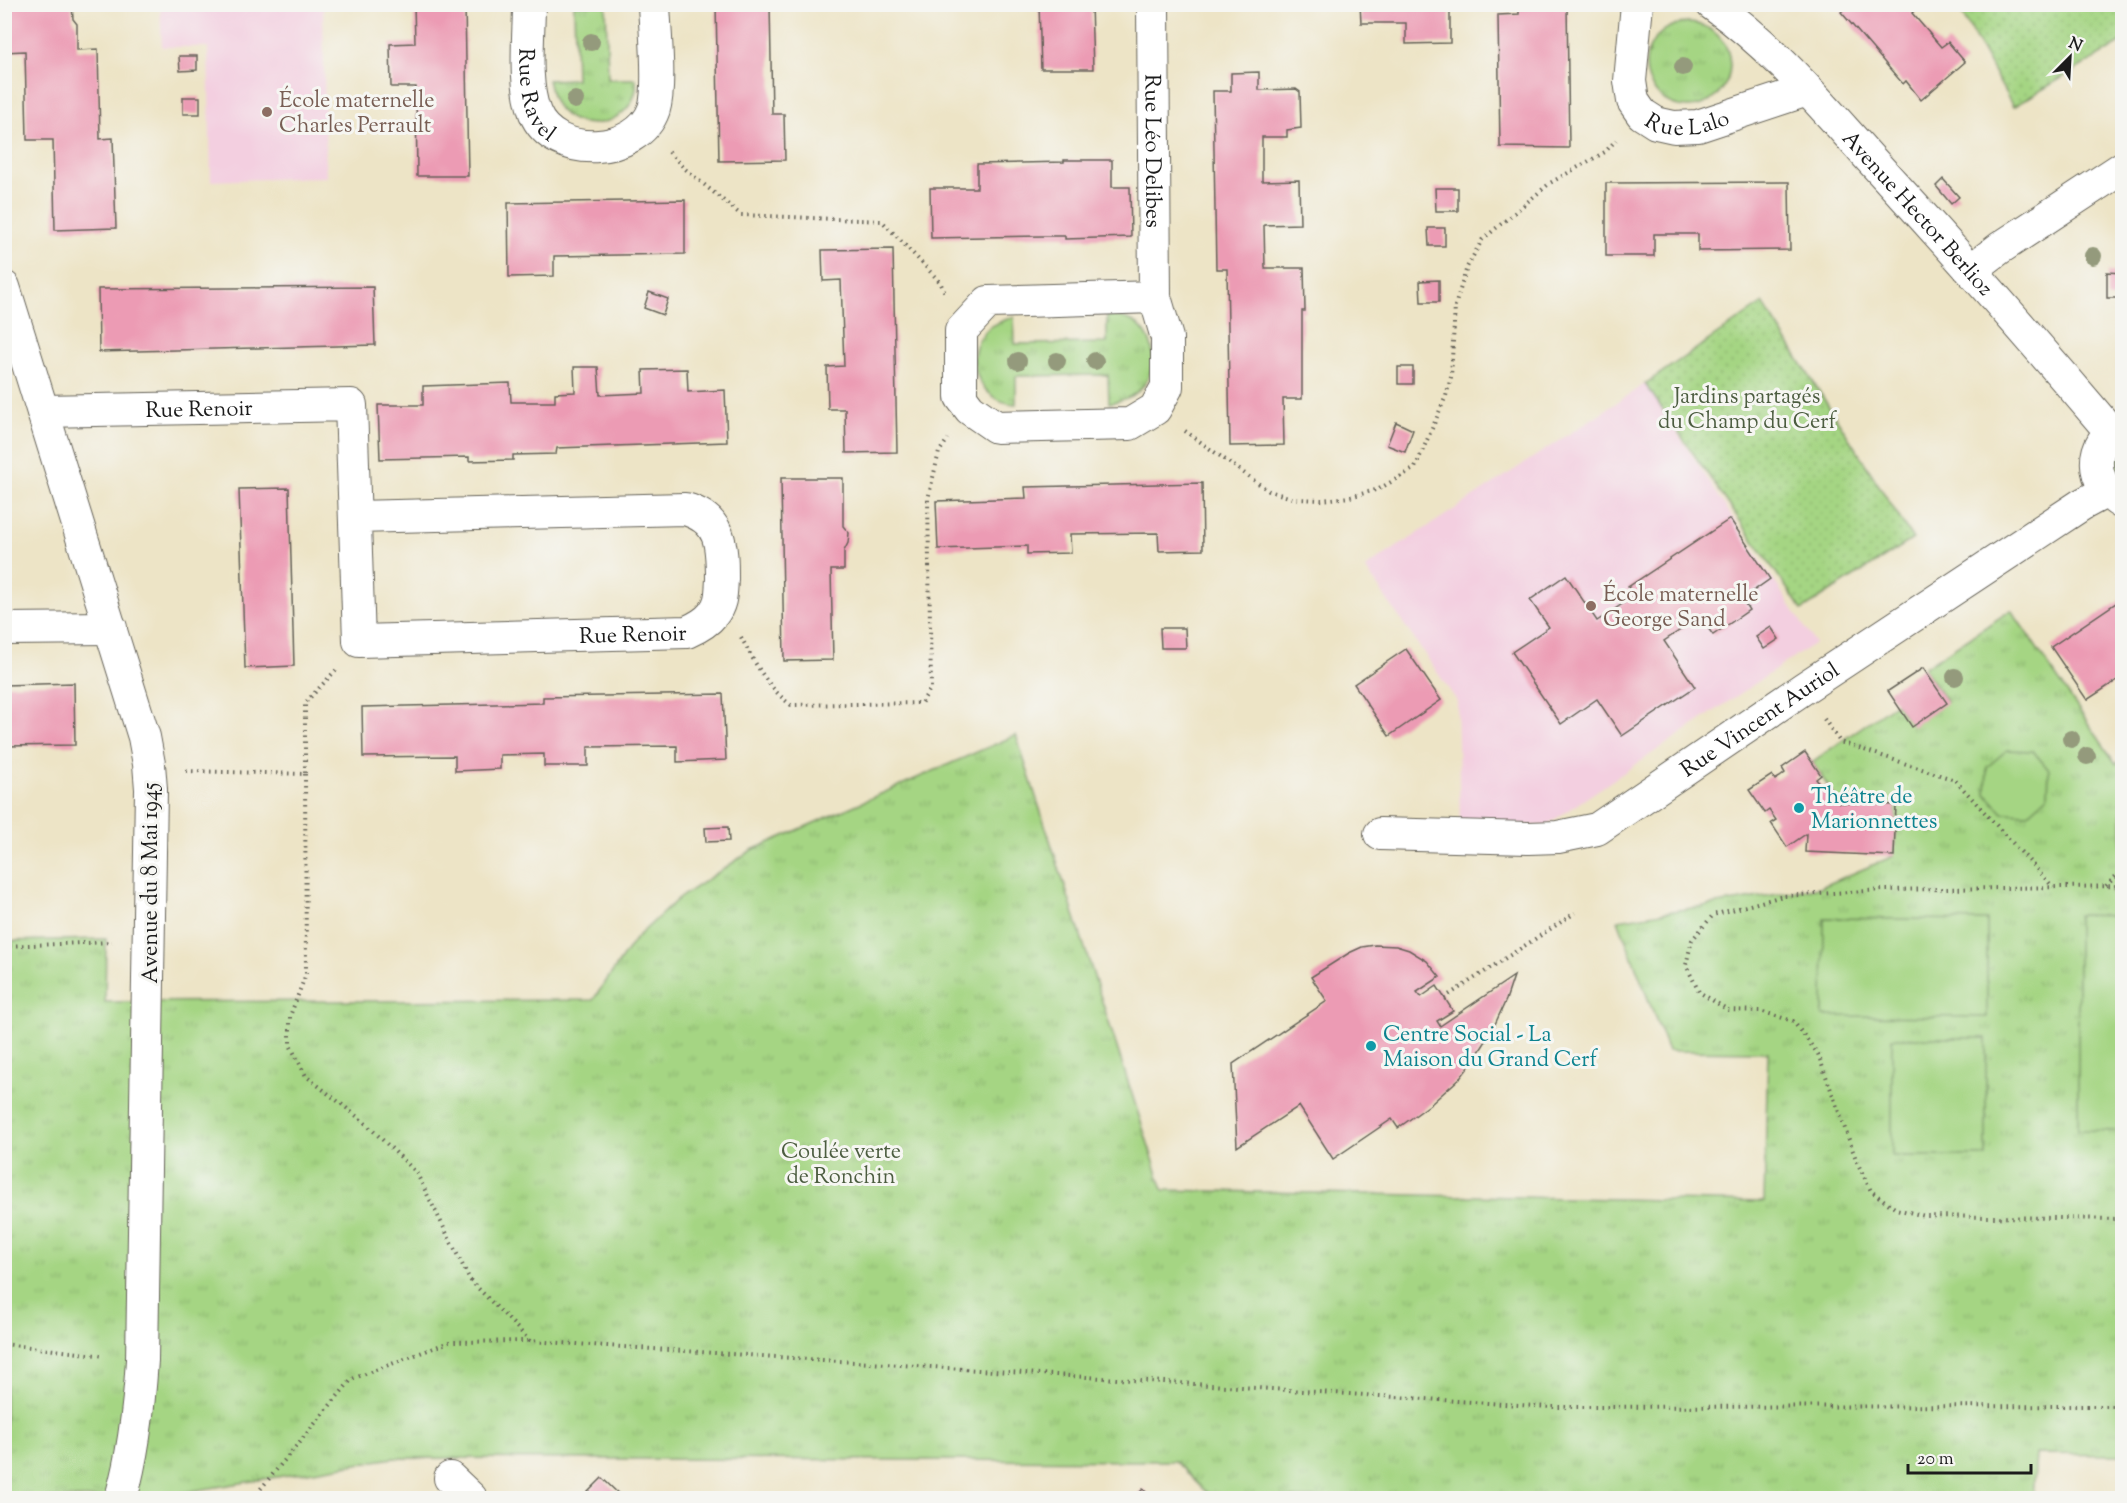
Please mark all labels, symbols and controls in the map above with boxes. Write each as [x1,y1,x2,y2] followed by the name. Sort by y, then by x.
[2040,27,2100,87] north arrow
[2065,32,2086,59] text: N
[508,48,562,151] street label: Rue Ravel
[1134,74,1168,228] street label: Rue Léo Delibes
[279,85,434,143] place label: École maternelle Charles Perrault
[1637,104,1734,146] street label: Rue Lalo
[260,105,274,119] marker: École maternelle Charles Perrault
[1833,124,2000,304] street label: Avenue Hector Berlioz
[1658,382,1837,439] park label: Jardins partagés du Champ du Cerf
[145,394,253,428] street label: Rue Renoir
[1603,579,1758,637] place label: École maternelle George Sand
[1584,599,1598,613] marker: École maternelle George Sand
[579,619,687,654] street label: Rue Renoir
[1675,656,1847,787] street label: Rue Vincent Auriol
[136,782,168,984] street label: Avenue du 8 Mai 1945
[1811,782,1937,839] place label: Théâtre de Marionnettes
[1792,801,1806,815] marker: Théâtre de Marionnettes
[1383,1020,1598,1077] place label: Centre Social - La Maison du Grand Cerf
[1364,1039,1378,1053] marker: Centre Social - La Maison du Grand Cerf
[781,1137,901,1194] park label: Coulée verte de Ronchin
[1908,1437,2031,1475] scale bar
[1917,1447,1954,1473] text: 20 m

